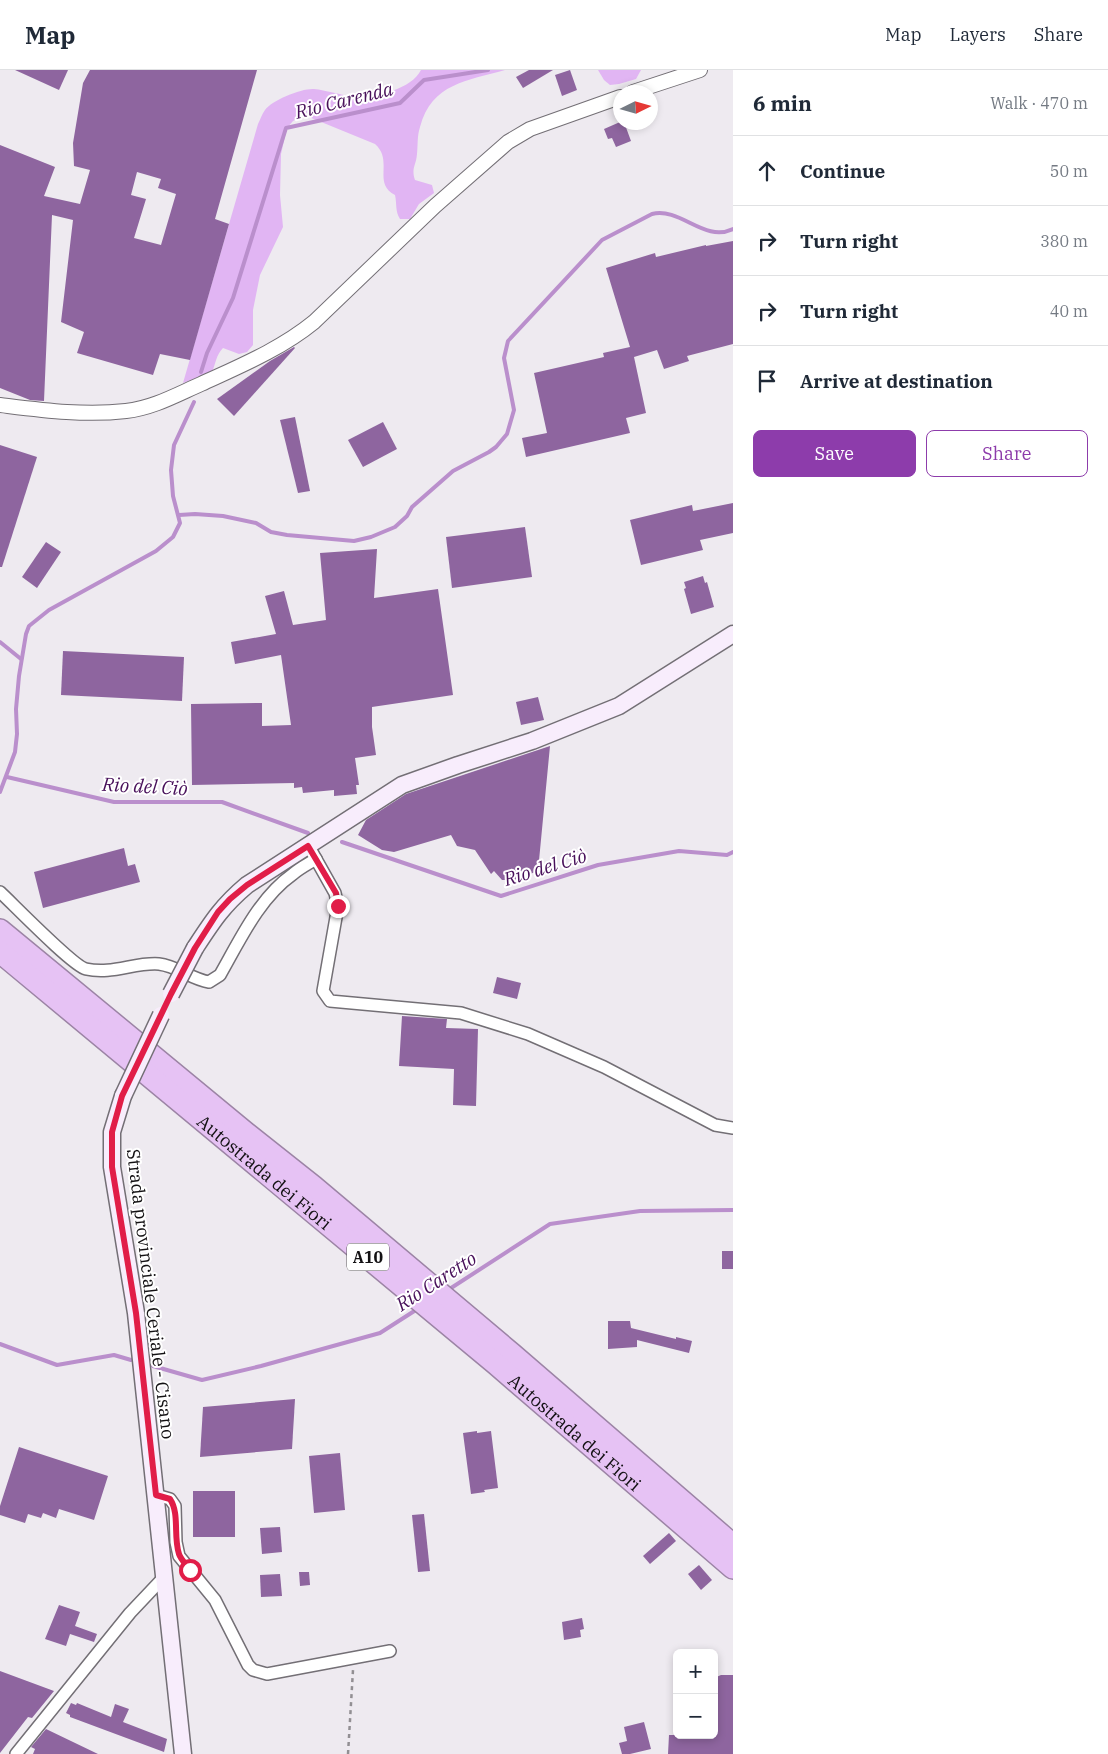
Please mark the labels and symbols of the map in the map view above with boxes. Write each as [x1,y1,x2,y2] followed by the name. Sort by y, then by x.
[291,76,396,124] water label: Rio Carenda
[613,85,658,130] north arrow
[101,772,188,800] water label: Rio del Ciò
[500,843,589,891] water label: Rio del Ciò
[327,895,350,918] route end
[193,1109,337,1235] street label: Autostrada dei Fiori
[122,1148,180,1440] street label: Strada provinciale Ceriale - Cisano
[347,1244,389,1270] road number: A10
[390,1246,481,1317] water label: Rio Caretto
[504,1368,646,1496] street label: Autostrada dei Fiori
[179,1559,202,1582] route start

